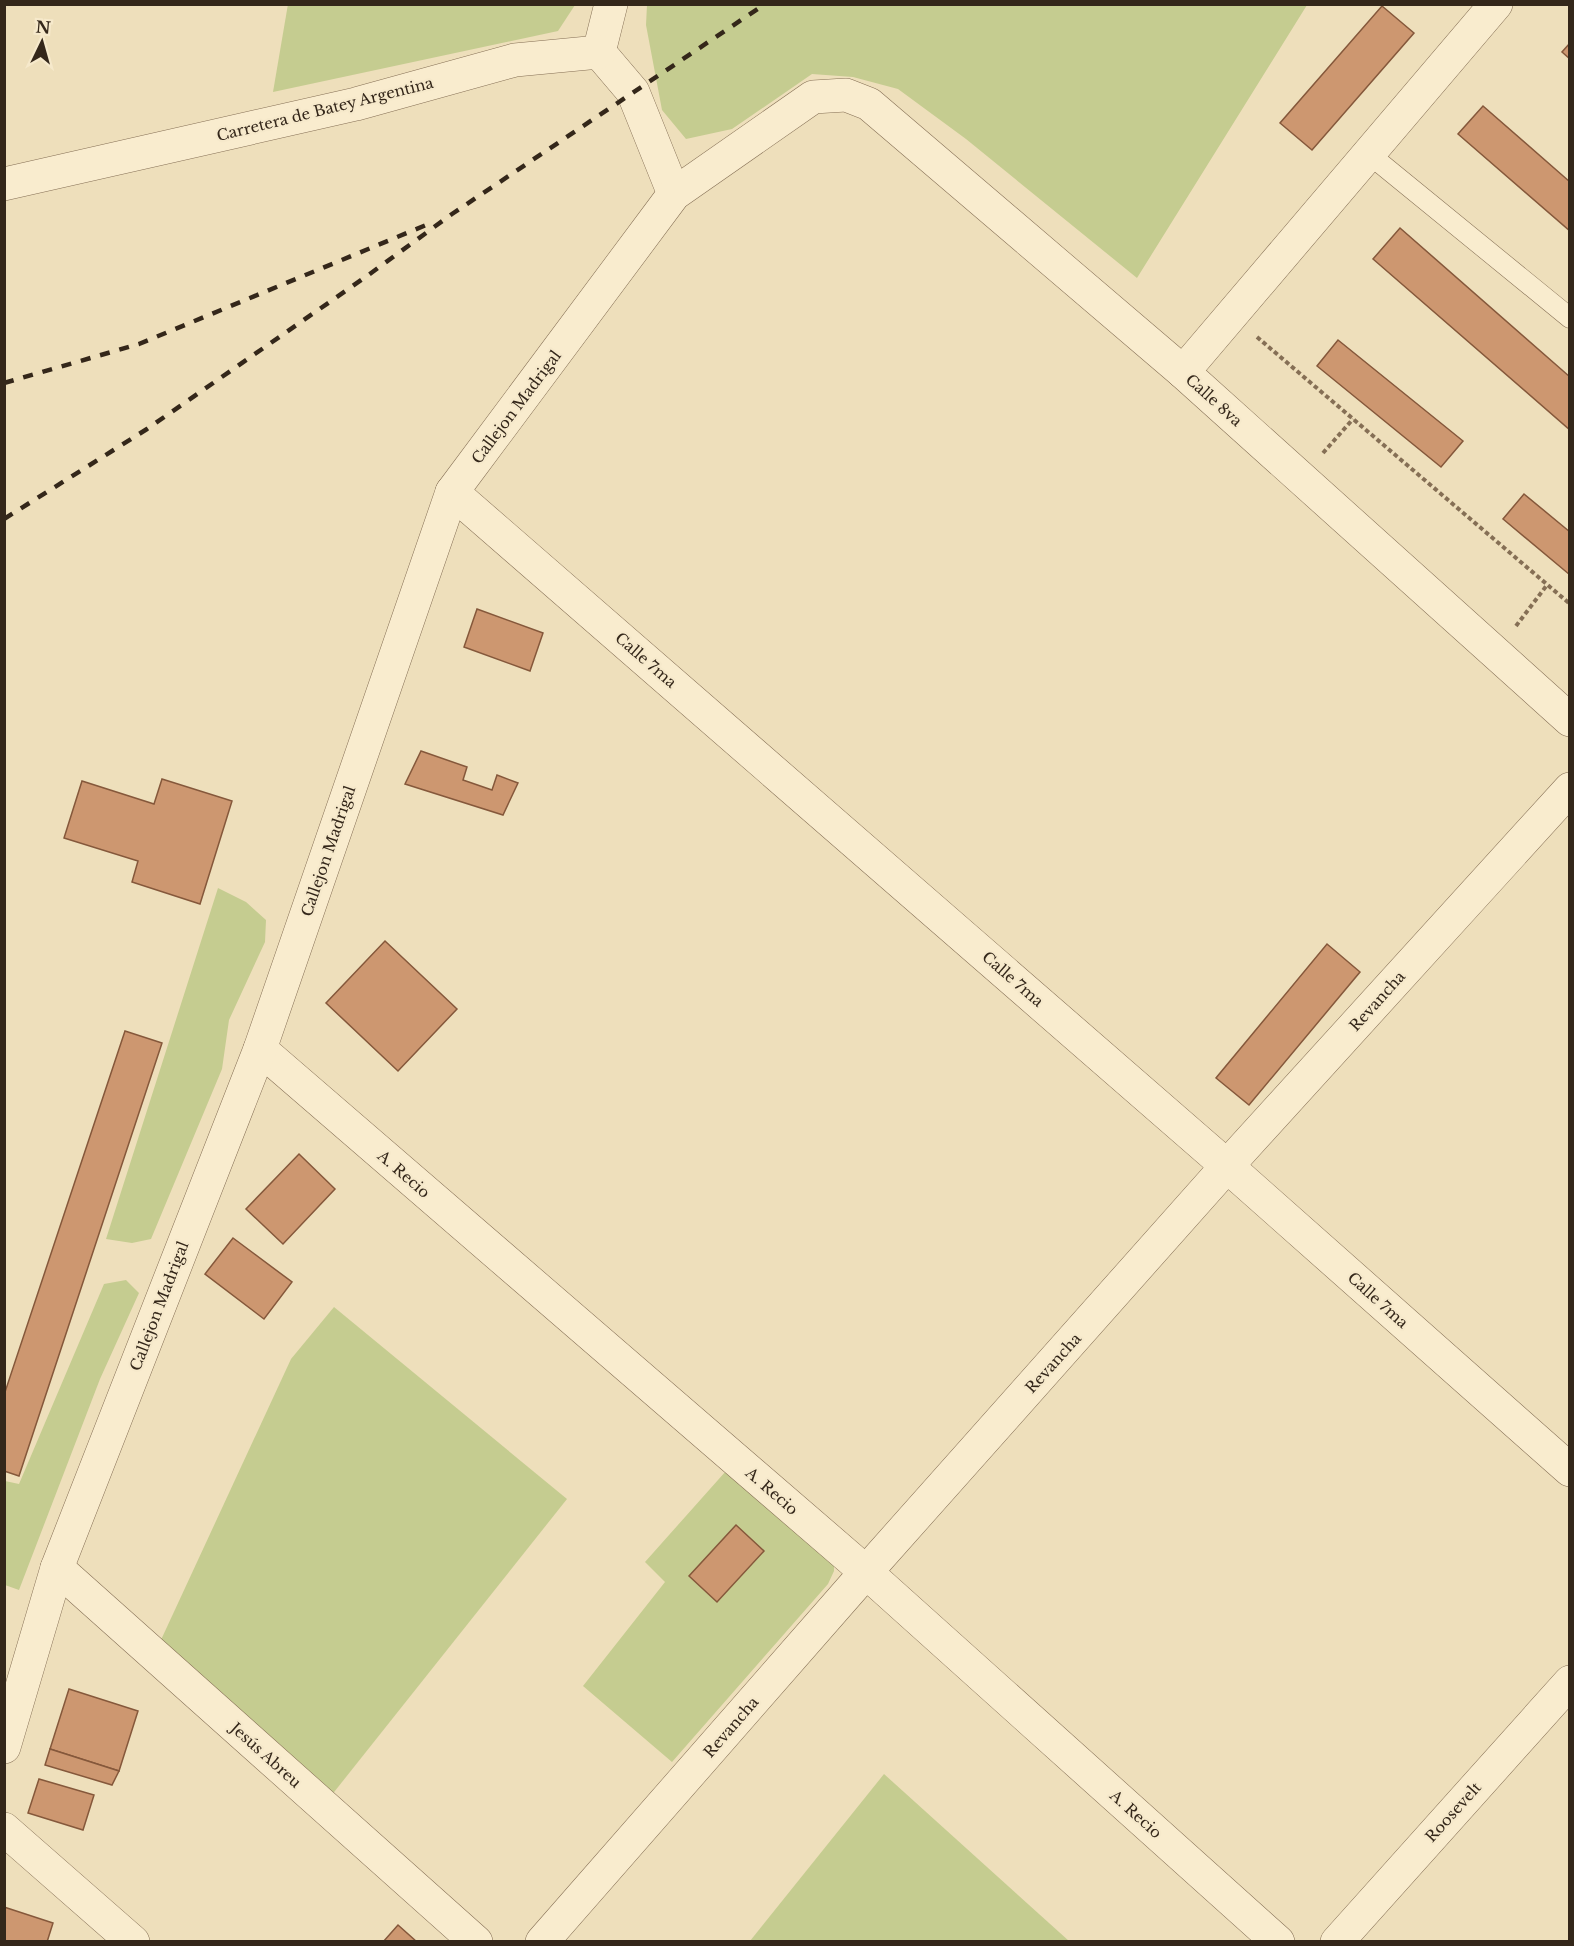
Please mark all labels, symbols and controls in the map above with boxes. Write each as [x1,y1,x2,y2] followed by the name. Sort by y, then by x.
[12,12,72,72] north arrow
[35,16,52,38] text: N
[215,73,436,145] street label: Carretera de Batey Argentina
[467,347,565,467] street label: Callejon Madrigal
[1182,370,1247,431] street label: Calle 8va
[611,628,681,692] street label: Calle 7ma
[297,783,359,919] street label: Callejon Madrigal
[978,947,1048,1011] street label: Calle 7ma
[1345,966,1409,1035] street label: Revancha
[373,1145,434,1202] street label: A. Recio
[126,1239,192,1373] street label: Callejon Madrigal
[1344,1268,1413,1333] street label: Calle 7ma
[1021,1328,1085,1397] street label: Revancha
[741,1462,802,1519] street label: A. Recio
[699,1692,763,1761] street label: Revancha
[225,1717,305,1792] street label: Jesús Abreu
[1421,1778,1485,1846] street label: Roosevelt
[1105,1785,1166,1842] street label: A. Recio

